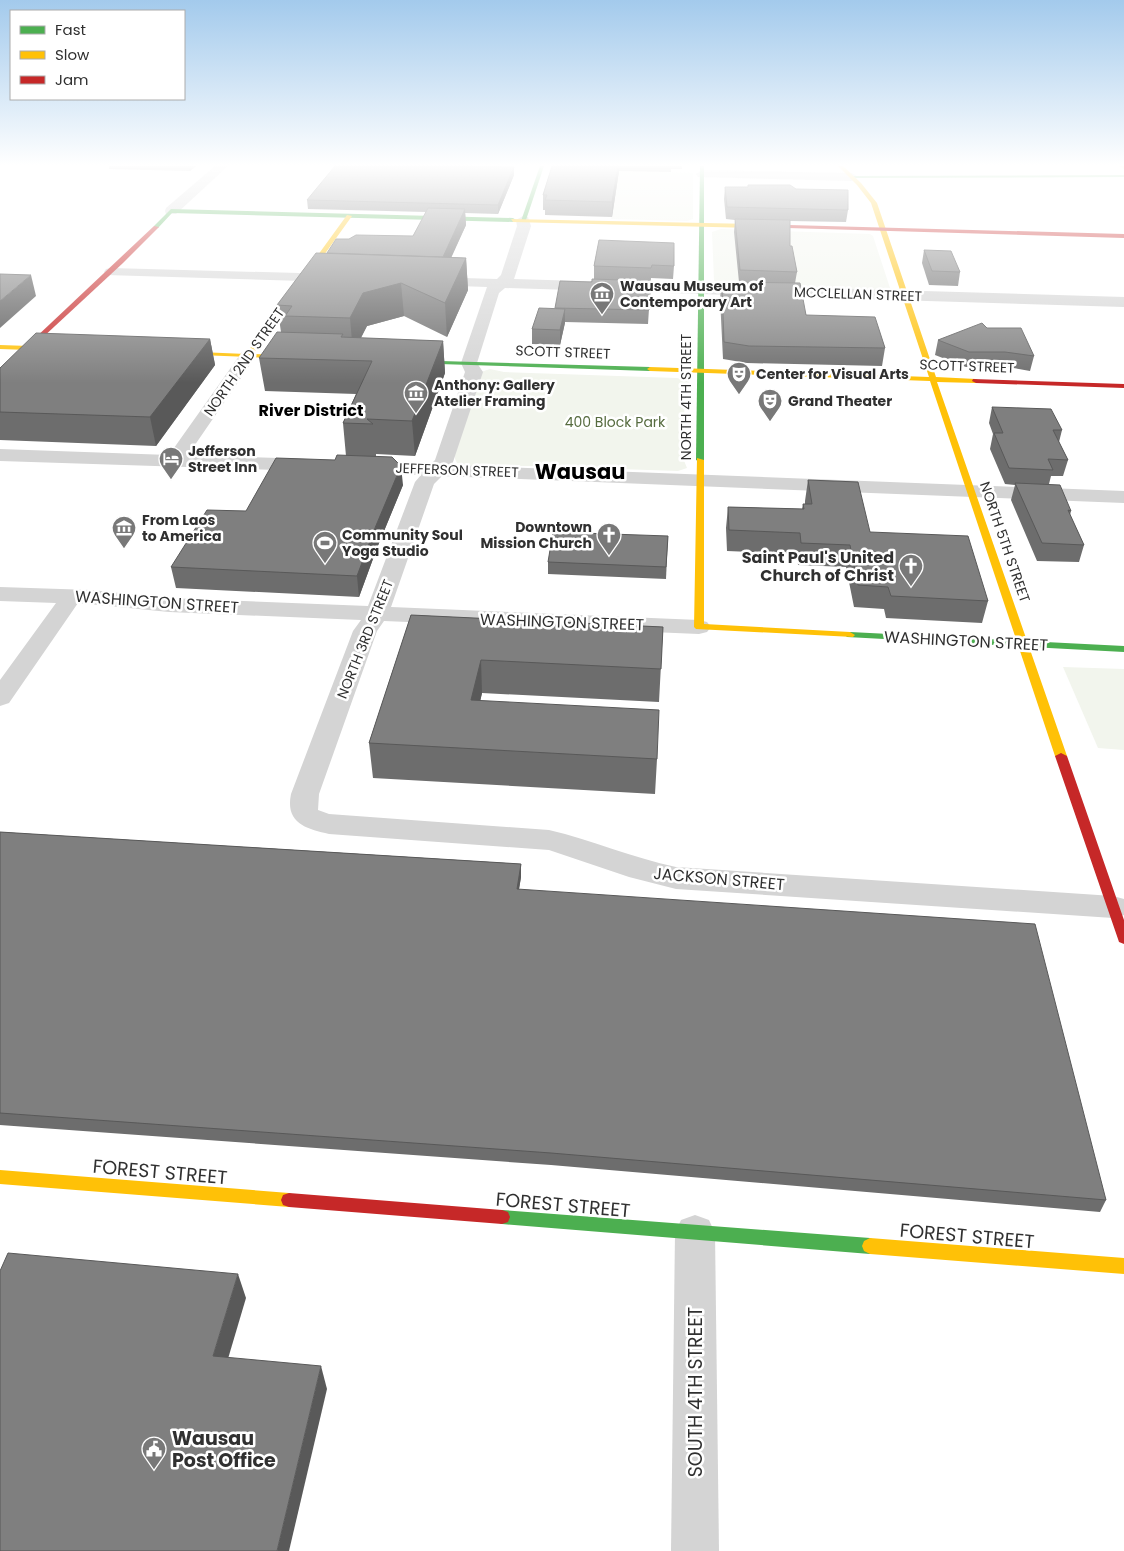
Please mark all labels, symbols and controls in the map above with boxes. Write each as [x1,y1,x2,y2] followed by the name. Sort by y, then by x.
[10,10,185,100] legend
[55,19,86,40] text: Fast
[55,44,90,65] text: Slow
[55,69,89,90] text: Jam
[620,276,763,312] place label: Wausau Museum of Contemporary Art
[589,281,615,315] museum icon: Wausau Museum of Contemporary Art
[794,282,923,306] street label: MCCLELLAN STREET
[199,303,289,420] street label: NORTH 2ND STREET
[676,333,696,460] street label: NORTH 4TH STREET
[515,340,611,364] street label: SCOTT STREET
[919,354,1015,378] street label: SCOTT STREET
[726,361,752,395] theatre icon: Center for Visual Arts
[756,364,909,384] place label: Center for Visual Arts
[434,375,555,411] place label: Anthony: Gallery Atelier Framing
[403,380,429,414] museum icon: Anthony: Gallery Atelier Framing
[757,388,783,422] theatre icon: Grand Theater
[788,391,892,411] place label: Grand Theater
[259,399,363,422] district label: River District
[565,412,666,432] park label: 400 Block Park
[188,441,257,477] place label: Jefferson Street Inn
[158,446,184,480] hotel icon: Jefferson Street Inn
[535,457,625,486] district label: Wausau
[395,458,519,482] street label: JEFFERSON STREET
[975,479,1035,605] street label: NORTH 5TH STREET
[142,510,221,546] place label: From Laos to America
[111,515,137,549] museum icon: From Laos to America
[481,517,592,553] place label: Downtown Mission Church
[596,522,622,556] church icon: Downtown Mission Church
[342,525,463,561] place label: Community Soul Yoga Studio
[312,530,338,564] sports icon: Community Soul Yoga Studio
[742,546,894,587] place label: Saint Paul's United Church of Christ
[898,553,924,587] church icon: Saint Paul's United Church of Christ
[332,576,398,702] street label: NORTH 3RD STREET
[74,585,240,619] street label: WASHINGTON STREET
[480,608,645,636] street label: WASHINGTON STREET
[883,625,1049,657] street label: WASHINGTON STREET
[652,862,786,896] street label: JACKSON STREET
[92,1153,228,1191] street label: FOREST STREET
[495,1186,631,1224] street label: FOREST STREET
[899,1217,1035,1255] street label: FOREST STREET
[682,1307,709,1477] street label: SOUTH 4TH STREET
[172,1425,276,1474] place label: Wausau Post Office
[141,1436,167,1470] public building icon: Wausau Post Office

